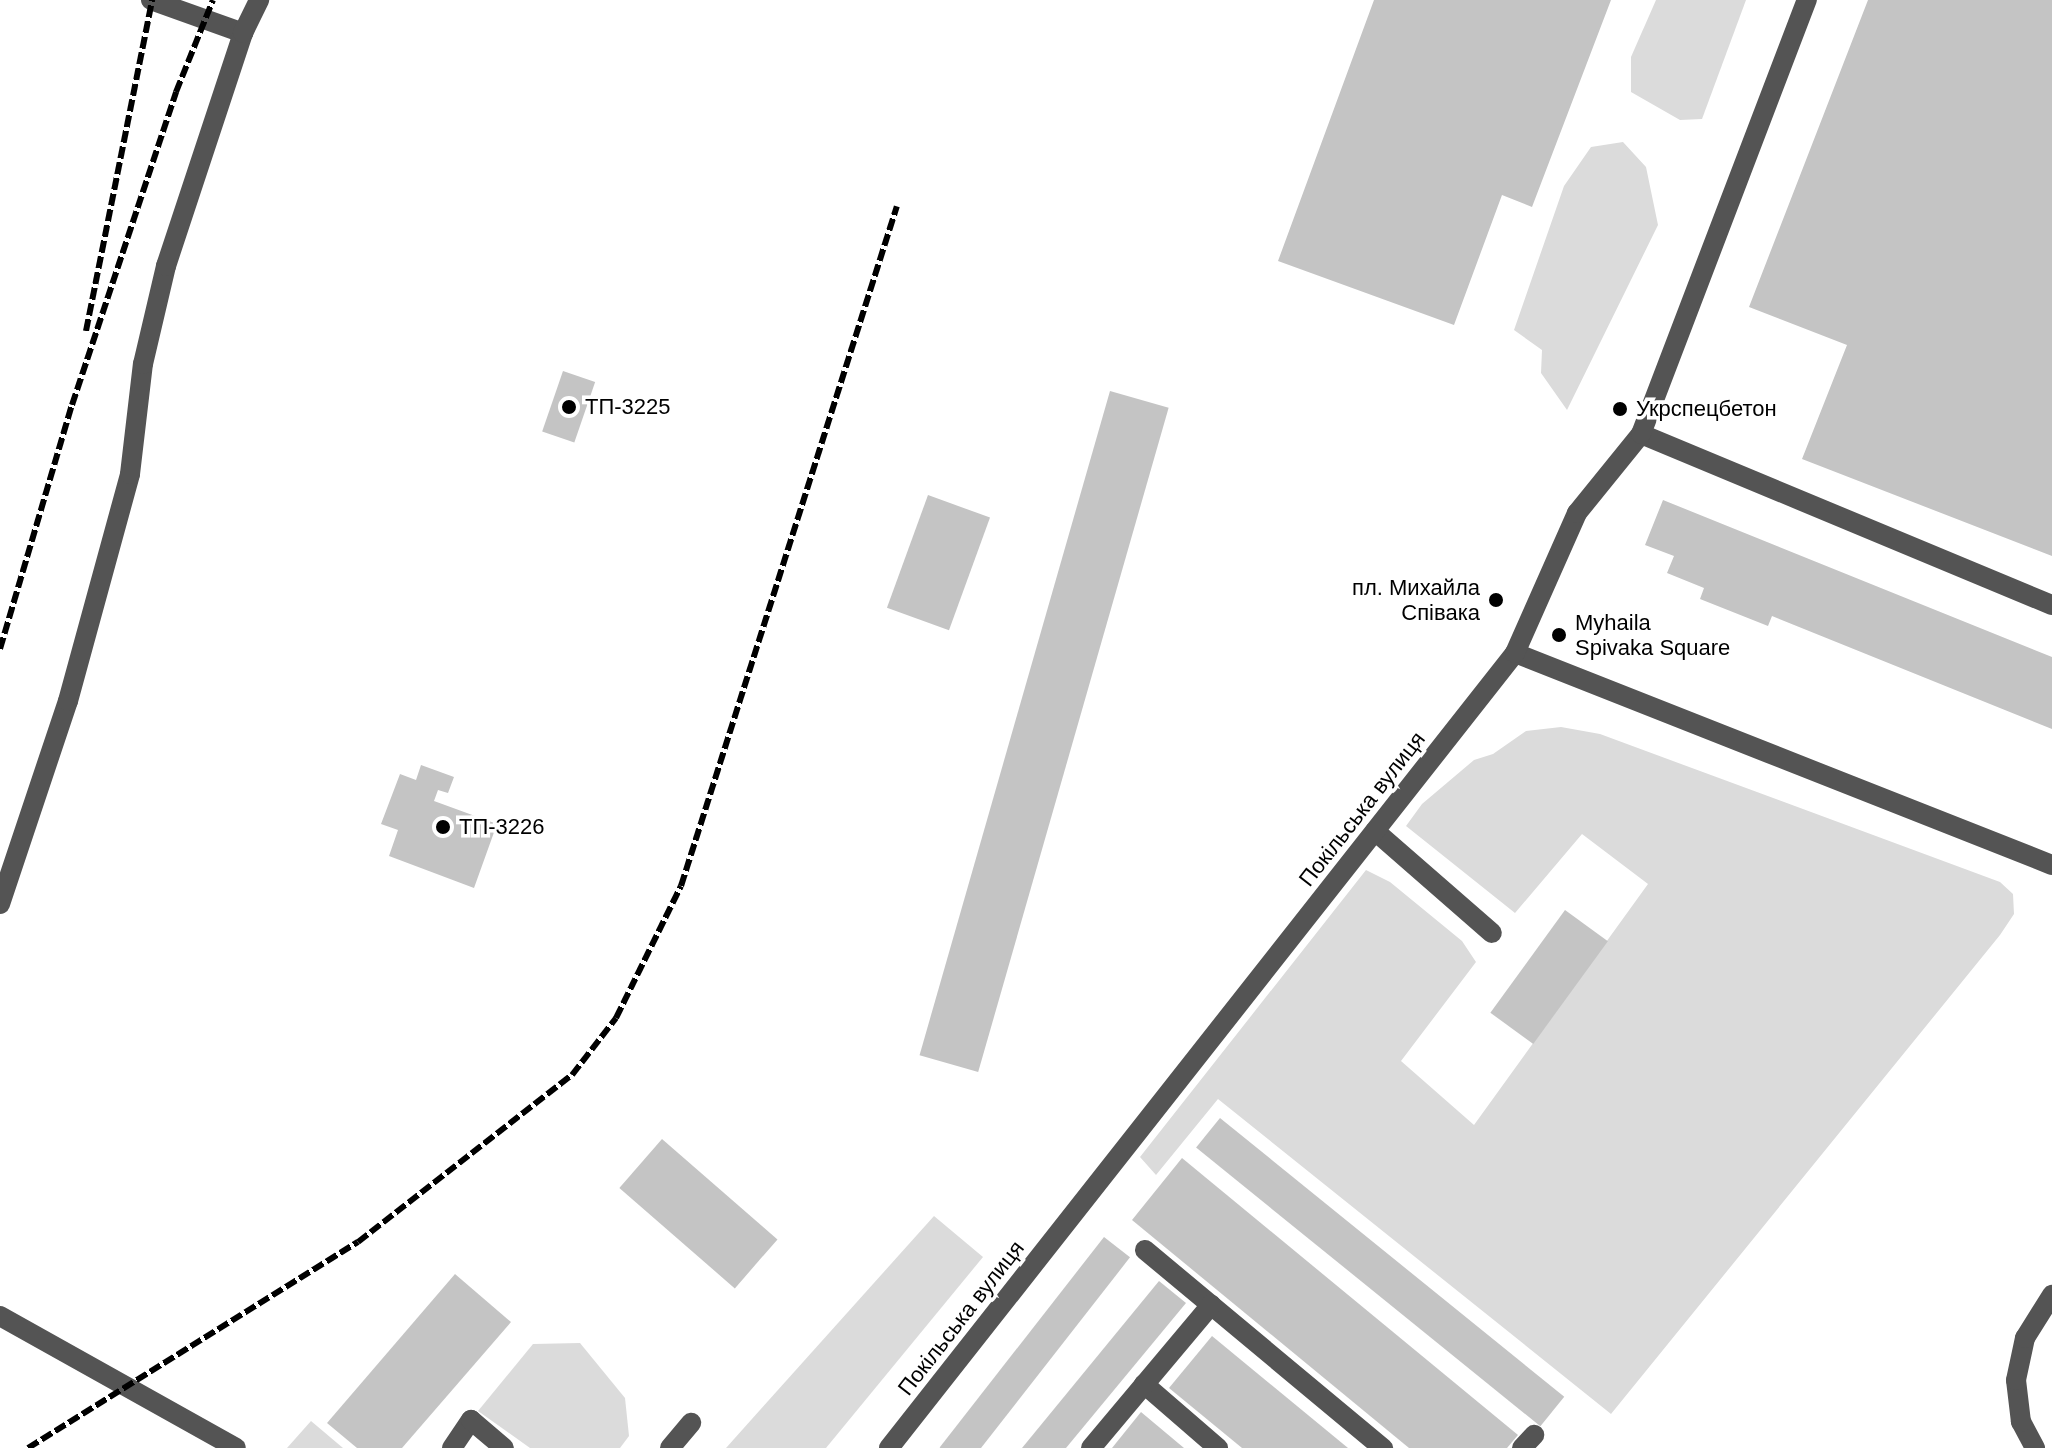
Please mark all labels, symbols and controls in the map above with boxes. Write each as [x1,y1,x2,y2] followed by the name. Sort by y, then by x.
[585,394,671,420] place label: ТП-3225
[1636,396,1777,422] place label: Укрспецбетон
[560,398,578,416] marker: ТП-3225
[1611,400,1629,418] marker: Укрспецбетон
[1352,574,1480,626] place label: пл. Михайла Співака
[1487,591,1505,609] marker: пл. Михайла Співака
[1575,609,1730,660] place label: Myhaila Spivaka Square
[1550,626,1568,644] marker: Myhaila Spivaka Square
[1293,726,1431,892] street label: Покільська вулиця
[459,814,545,840] place label: ТП-3226
[434,818,452,836] marker: ТП-3226
[892,1235,1030,1401] street label: Покільська вулиця

